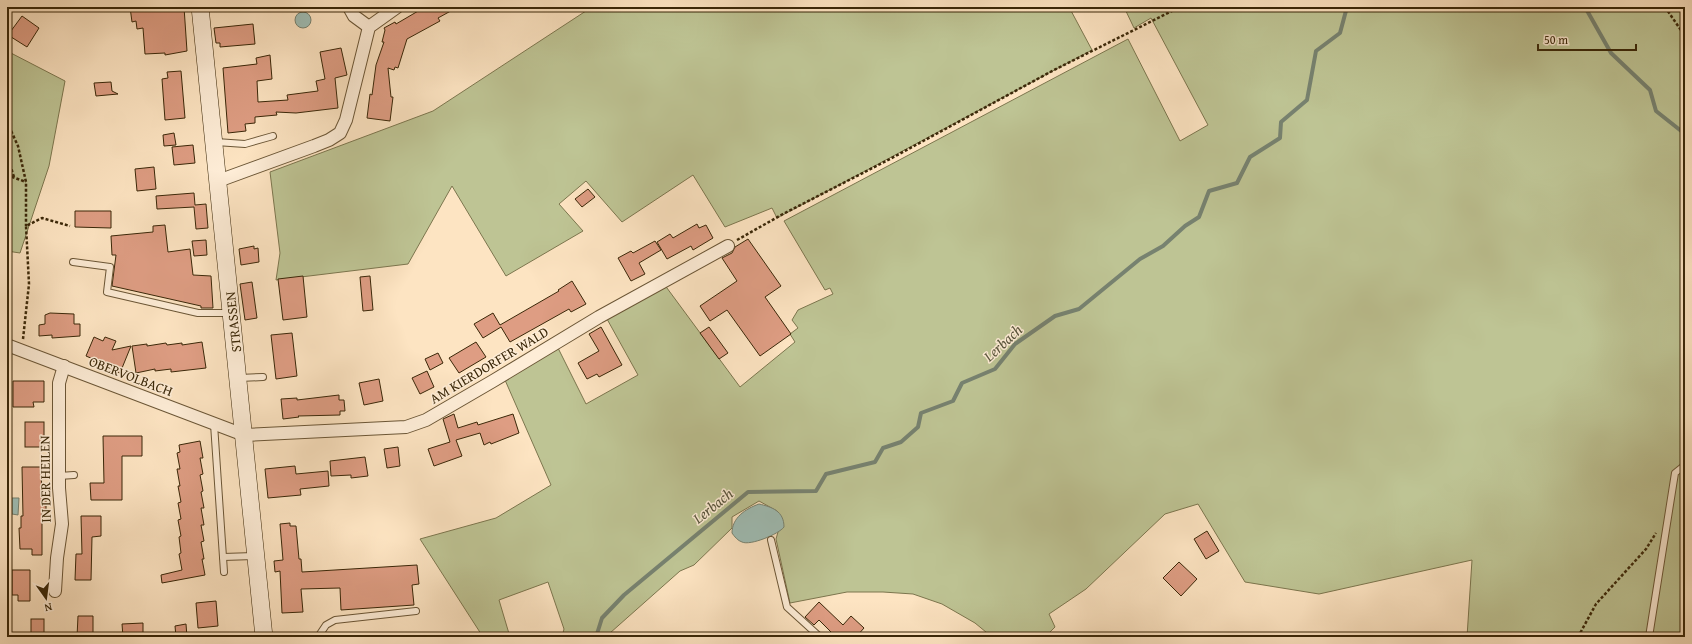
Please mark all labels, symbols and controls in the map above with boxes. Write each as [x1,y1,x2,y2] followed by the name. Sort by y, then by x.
[1538,26,1636,52] scale bar
[1544,31,1568,48] text: 50 m
[220,291,246,353] street label: STRASSEN
[978,319,1027,367] water label: Lerbach
[426,322,552,408] street label: AM KIERDORFER WALD
[86,351,176,401] street label: OBERVOLBACH
[34,435,56,523] street label: IN DER HEILEN
[687,483,737,529] water label: Lerbach
[26,578,66,618] north arrow
[42,599,54,617] text: N

